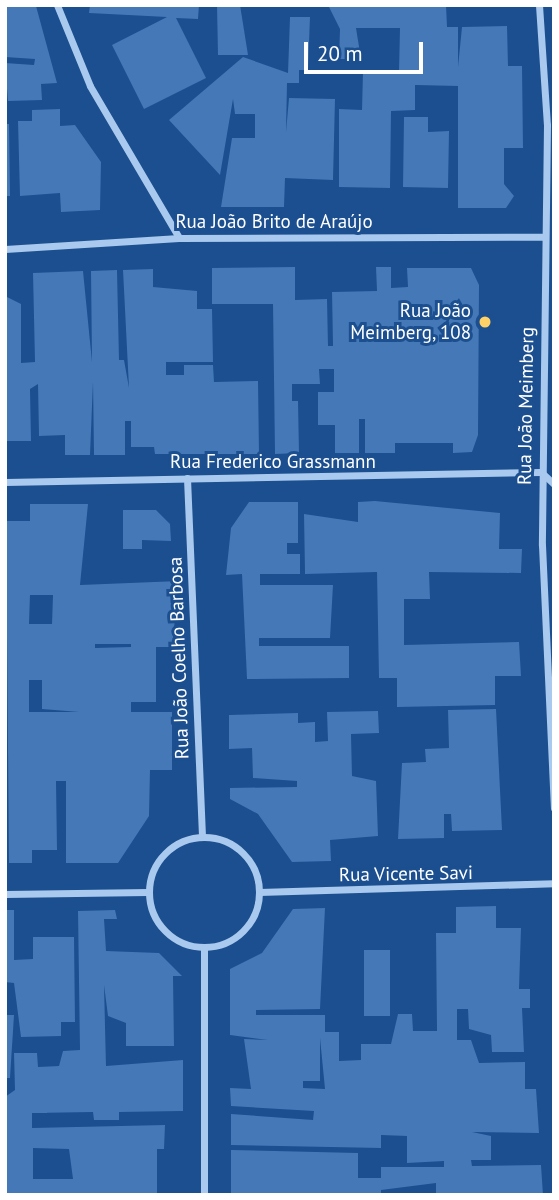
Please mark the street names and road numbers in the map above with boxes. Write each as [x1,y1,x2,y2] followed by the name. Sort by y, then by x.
[175,211,373,233] street label: Rua João Brito de Araújo
[513,327,539,485] street label: Rua João Meimberg
[170,451,376,473] street label: Rua Frederico Grassmann
[164,557,194,759] street label: Rua João Coelho Barbosa
[338,861,474,887] street label: Rua Vicente Savi

